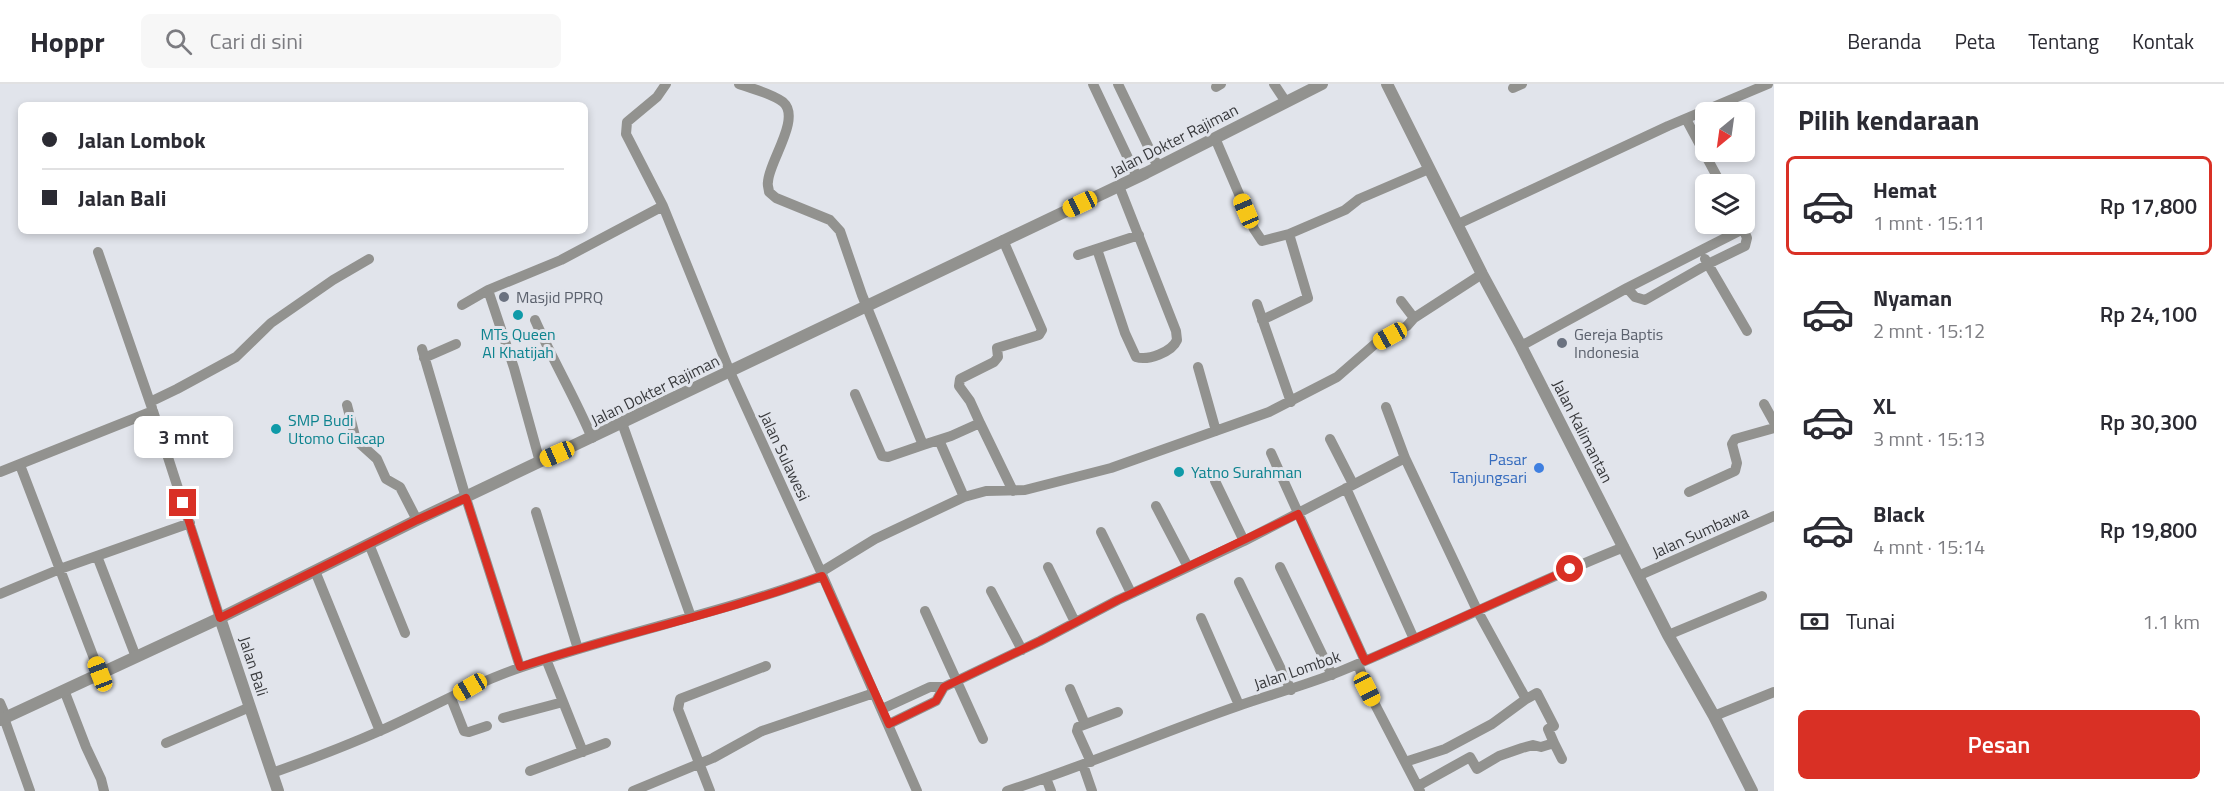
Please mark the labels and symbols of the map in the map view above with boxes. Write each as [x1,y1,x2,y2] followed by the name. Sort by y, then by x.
[1106,97,1242,183] street label: Jalan Dokter Rajiman
[1695,102,1755,162] north arrow
[1060,188,1100,220] car
[1231,191,1261,231] car
[516,285,603,309] place label: Masjid PPRQ
[497,290,511,304] marker: Masjid PPRQ
[511,308,525,322] marker: MTs Queen Al Khatijah
[1370,319,1410,353] car
[480,322,556,364] place label: MTs Queen Al Khatijah
[1574,322,1663,364] place label: Gereja Baptis Indonesia
[1555,336,1569,350] marker: Gereja Baptis Indonesia
[587,348,723,432] street label: Jalan Dokter Rajiman
[1547,375,1619,487] street label: Jalan Kalimantan
[754,407,816,505] street label: Jalan Sulawesi
[288,408,385,450] place label: SMP Budi Utomo Cilacap
[134,416,232,458] callout: 3 mnt
[269,422,283,436] marker: SMP Budi Utomo Cilacap
[537,438,577,470] car
[1450,447,1527,489] place label: Pasar Tanjungsari
[1191,460,1302,484] place label: Yatno Surahman
[1532,461,1546,475] marker: Pasar Tanjungsari
[1172,465,1186,479] marker: Yatno Surahman
[169,489,196,516] route end
[1648,500,1752,564] street label: Jalan Sumbawa
[1556,555,1583,582] route start
[233,633,275,699] street label: Jalan Bali
[1250,644,1344,696] street label: Jalan Lombok
[85,654,115,694] car
[1351,669,1383,709] car
[450,670,490,704] car

